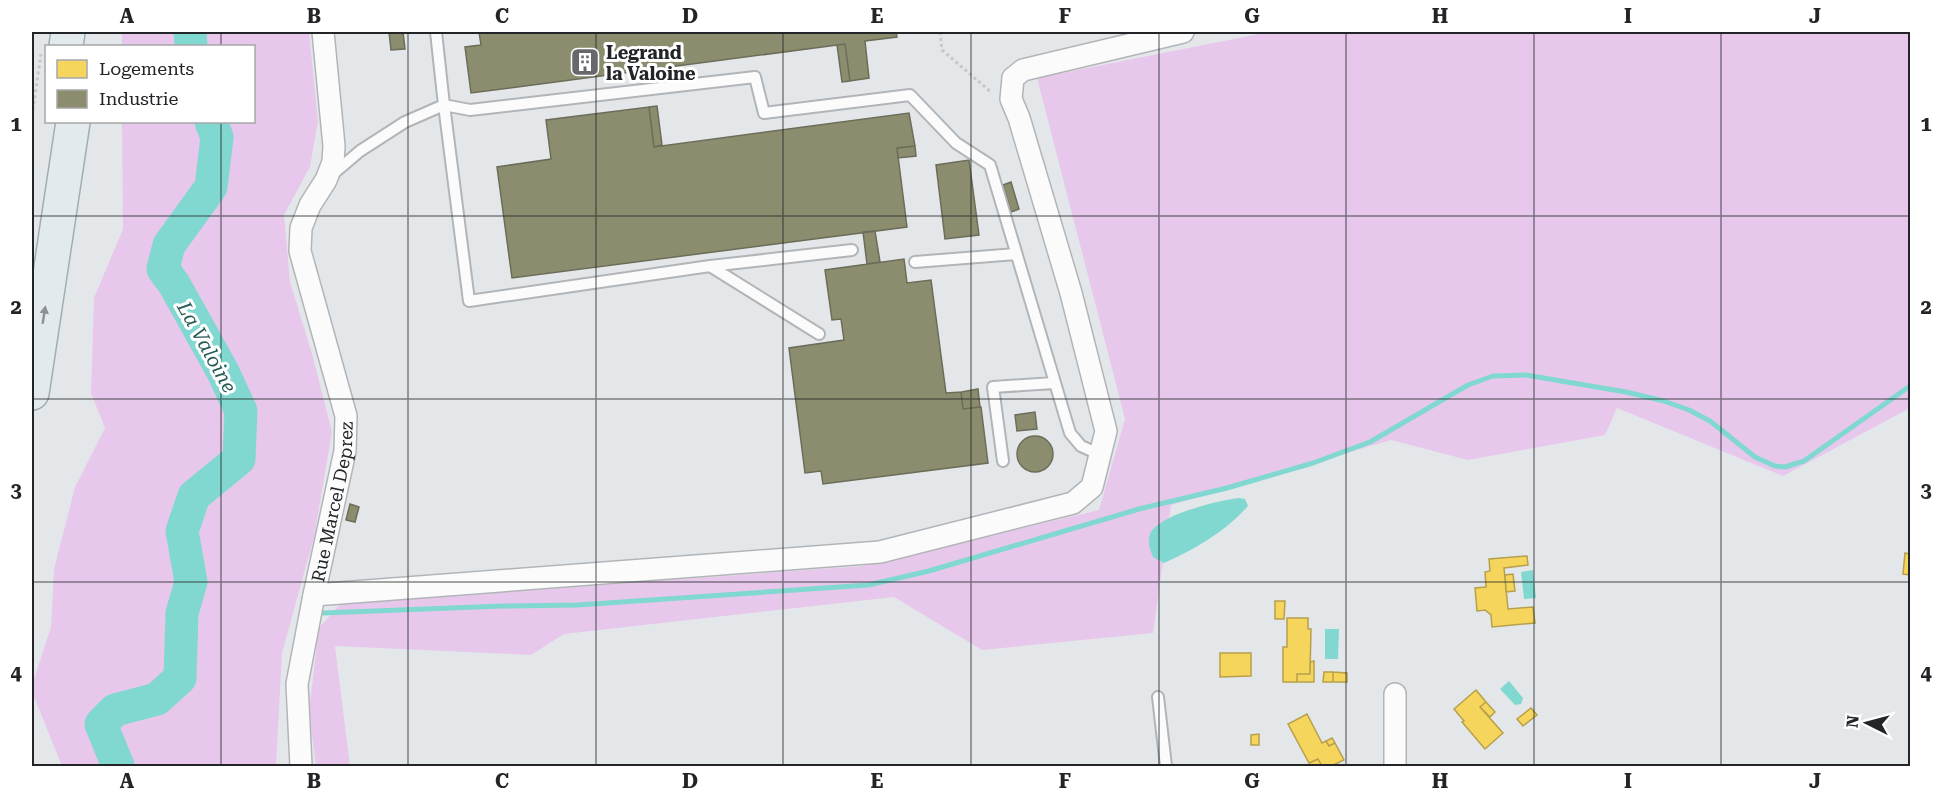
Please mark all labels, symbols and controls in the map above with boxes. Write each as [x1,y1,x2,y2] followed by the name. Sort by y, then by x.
[120,4,135,28] text: A
[307,4,321,28] text: B
[495,4,509,28] text: C
[682,4,698,28] text: D
[871,4,884,28] text: E
[1059,4,1071,28] text: F
[1244,4,1260,28] text: G
[1432,4,1448,28] text: H
[1624,4,1632,28] text: I
[1809,4,1821,28] text: J
[606,42,696,84] place label: Legrand la Valoine
[45,45,255,123] legend
[569,46,601,78] building icon: Legrand la Valoine
[99,58,194,79] text: Logements
[99,88,179,109] text: Industrie
[10,112,22,136] text: 1
[1920,112,1932,136] text: 1
[10,295,22,319] text: 2
[1920,295,1932,319] text: 2
[172,296,242,397] water label: La Valoine
[39,305,48,324] one-way arrow
[307,421,356,584] street label: Rue Marcel Deprez
[10,478,22,502] text: 3
[1920,478,1932,502] text: 3
[10,661,22,685] text: 4
[1920,661,1932,685] text: 4
[1837,693,1897,753] north arrow
[1842,714,1863,729] text: N
[120,769,135,793] text: A
[307,769,321,793] text: B
[495,769,509,793] text: C
[682,769,698,793] text: D
[871,769,884,793] text: E
[1059,769,1071,793] text: F
[1244,769,1260,793] text: G
[1432,769,1448,793] text: H
[1624,769,1632,793] text: I
[1809,769,1821,793] text: J

